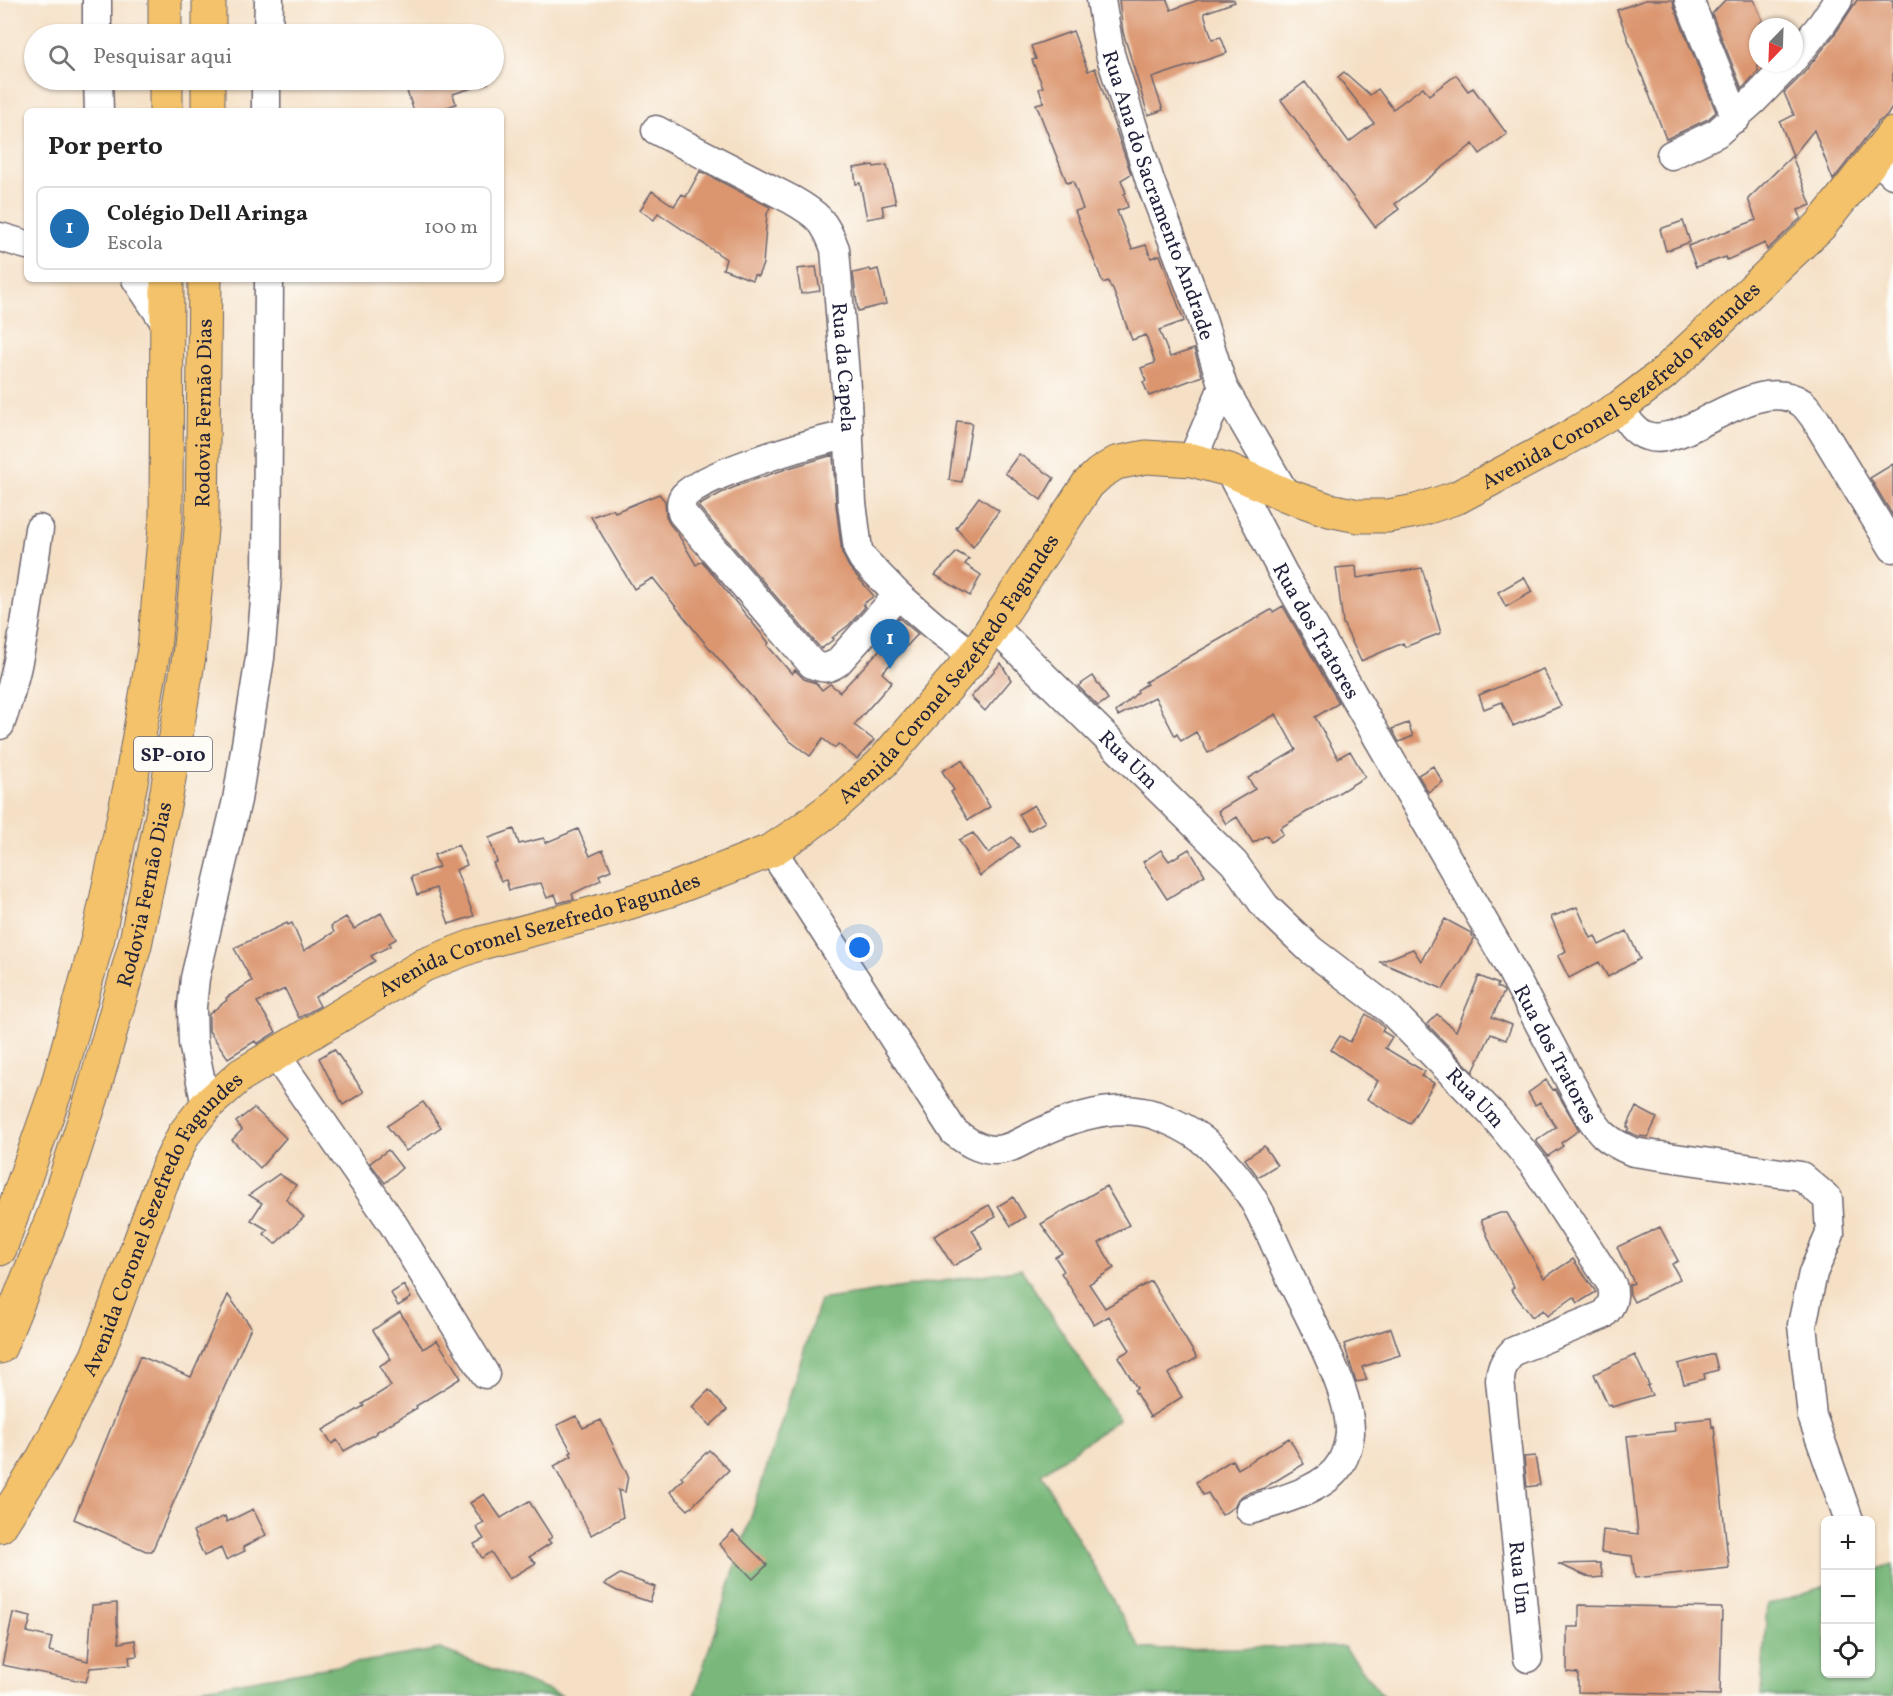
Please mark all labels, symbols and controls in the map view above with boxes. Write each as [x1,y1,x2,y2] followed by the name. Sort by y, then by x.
[1749,18,1803,72] north arrow
[24,24,504,90] search box
[45,41,78,74] icon: search
[93,42,232,73] text: Pesquisar aqui
[1094,47,1220,344] street label: Rua Ana do Sacramento Andrade
[48,129,163,165] text: Por perto
[107,199,308,230] text: Colégio Dell Aringa
[65,214,74,242] text: 1
[424,214,478,242] text: 100 m
[107,230,163,258] text: Escola
[1477,276,1768,498] street label: Avenida Coronel Sezefredo Fagundes
[823,301,862,433] street label: Rua da Capela
[189,318,221,508] street label: Rodovia Fernão Dias
[832,529,1067,812] street label: Avenida Coronel Sezefredo Fagundes
[1264,558,1366,705] street label: Rua dos Tratores
[870,620,910,669] pin: 1
[1091,724,1164,797] street label: Rua Um
[134,737,212,771] road number: SP-010
[111,799,180,991] street label: Rodovia Fernão Dias
[373,867,705,1005] street label: Avenida Coronel Sezefredo Fagundes
[845,933,874,962] your location
[1505,980,1603,1130] street label: Rua dos Tratores
[1439,1062,1511,1135] street label: Rua Um
[76,1066,250,1382] street label: Avenida Coronel Sezefredo Fagundes
[1821,1516,1875,1678] map controls
[1821,1516,1875,1570] button: +
[1500,1540,1537,1616] street label: Rua Um
[1821,1570,1875,1624] button: −
[1821,1624,1875,1678] button: locate

